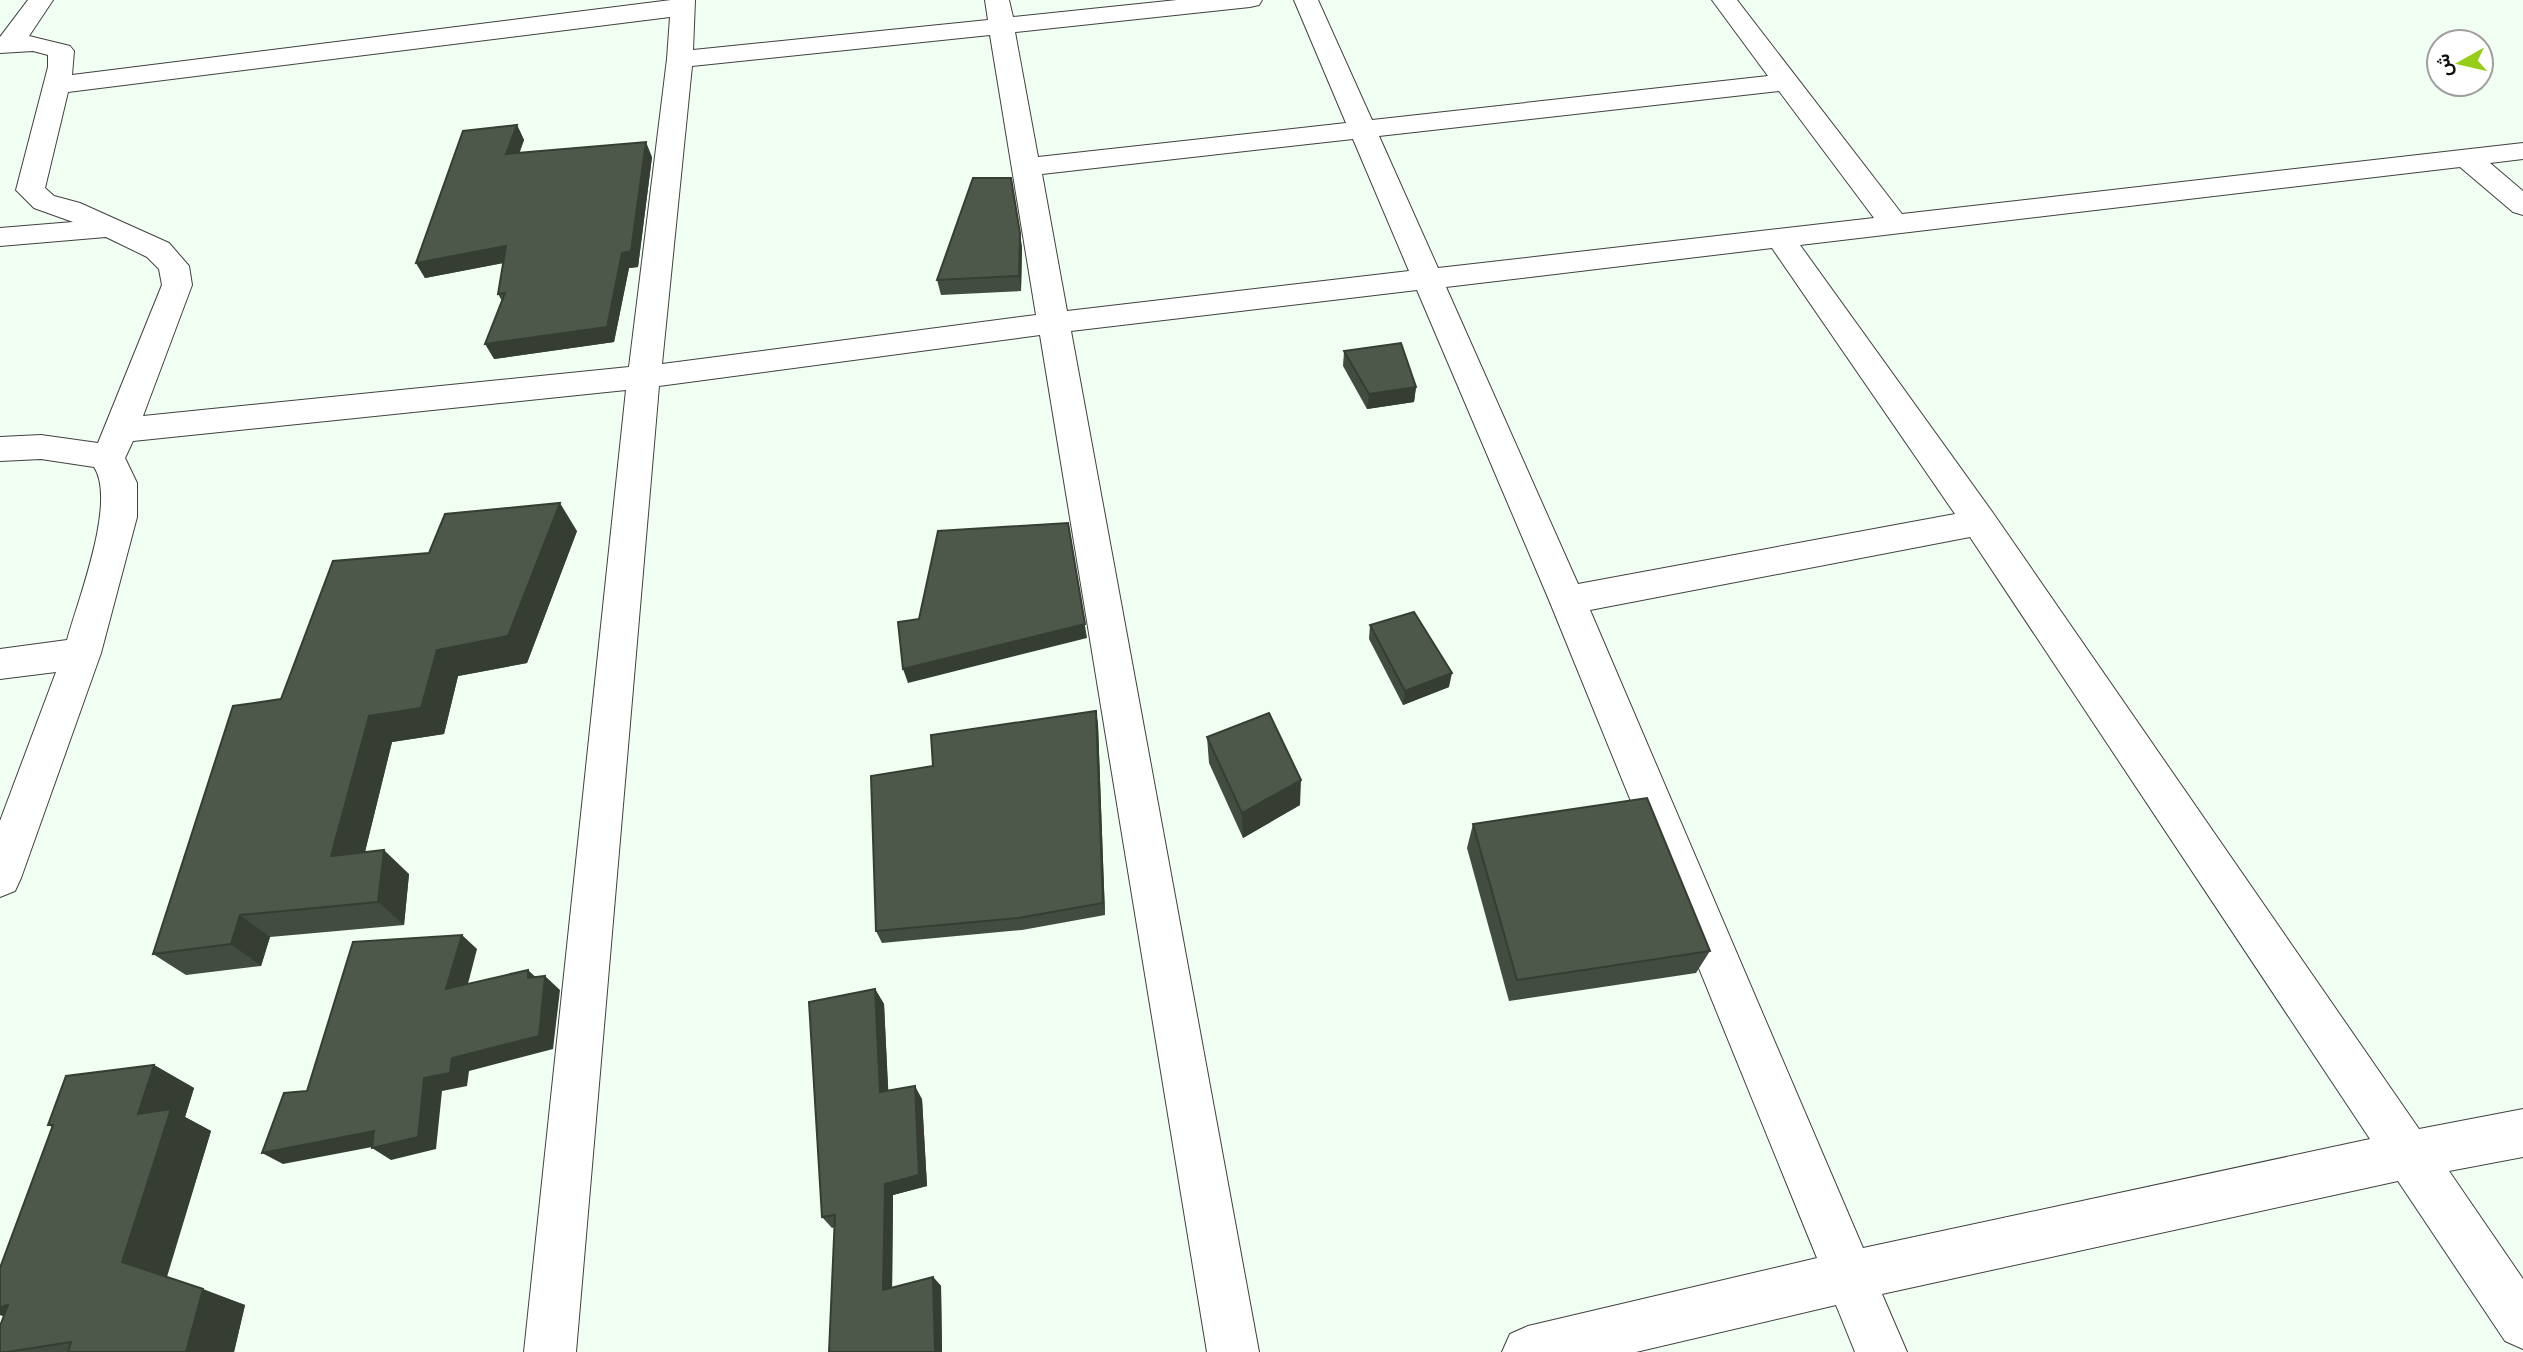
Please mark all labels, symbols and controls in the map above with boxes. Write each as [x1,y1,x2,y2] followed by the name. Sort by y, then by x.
[2425,28,2495,98] north arrow
[2431,52,2457,78] text: ش

